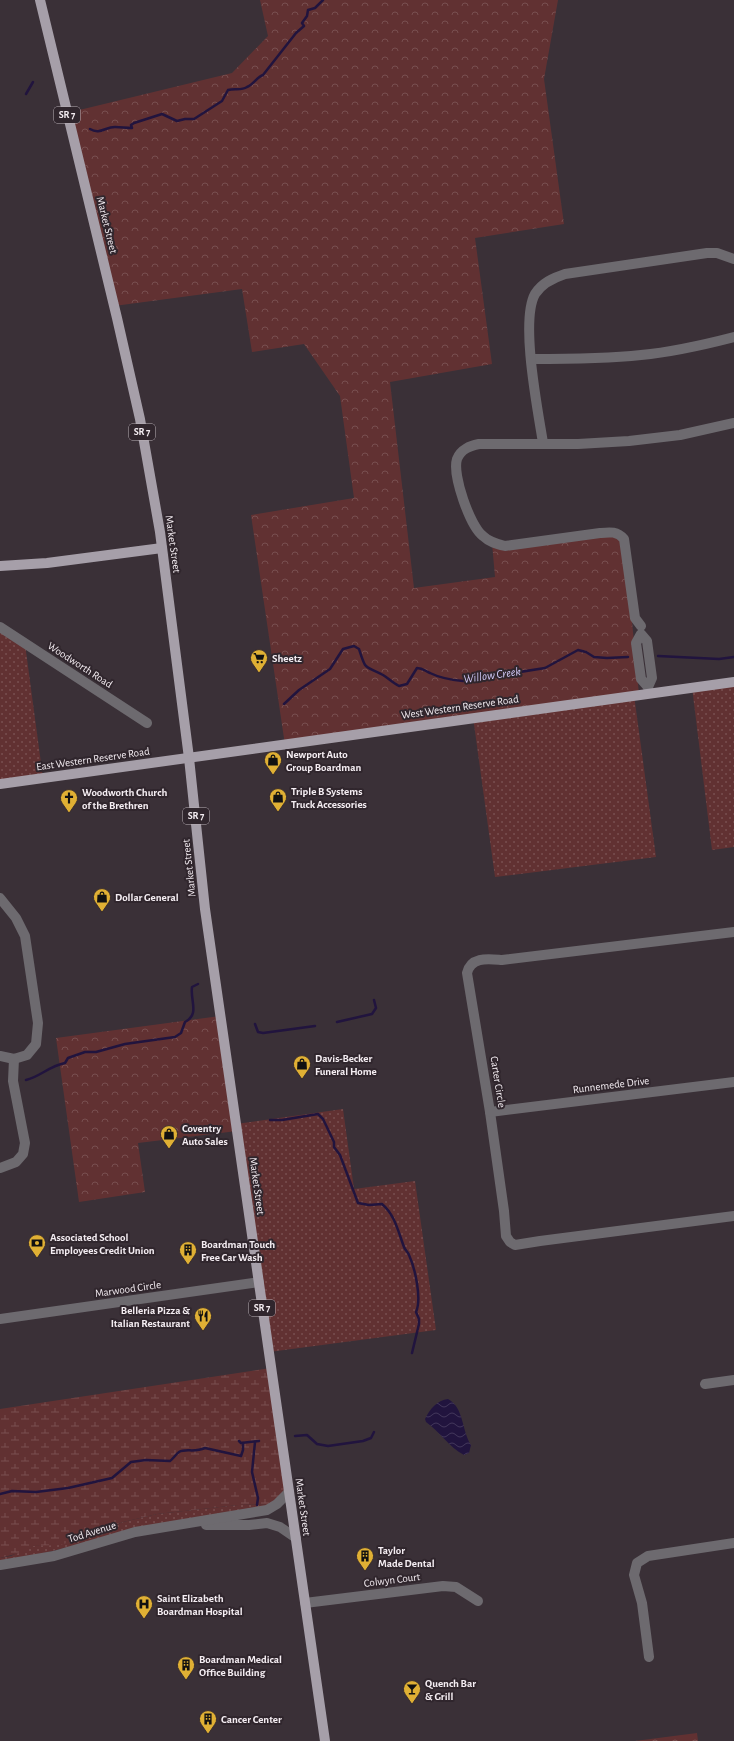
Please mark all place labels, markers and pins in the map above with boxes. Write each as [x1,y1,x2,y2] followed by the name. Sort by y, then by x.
[249,648,269,673] supermarket icon: Sheetz
[272,653,302,664] place label: Sheetz
[286,749,361,773] place label: Newport Auto Group Boardman
[263,750,283,775] shop icon: Newport Auto Group Boardman
[291,786,367,810] place label: Triple B Systems Truck Accessories
[82,787,167,811] place label: Woodworth Church of the Brethren
[268,787,288,812] shop icon: Triple B Systems Truck Accessories
[59,788,79,813] church icon: Woodworth Church of the Brethren
[92,887,112,912] shop icon: Dollar General
[115,892,179,903] place label: Dollar General
[315,1053,377,1077] place label: Davis-Becker Funeral Home
[292,1054,312,1079] shop icon: Davis-Becker Funeral Home
[182,1123,228,1147] place label: Coventry Auto Sales
[159,1124,179,1149] shop icon: Coventry Auto Sales
[50,1232,155,1256] place label: Associated School Employees Credit Union
[27,1233,47,1258] bank icon: Associated School Employees Credit Union
[201,1239,275,1263] place label: Boardman Touch Free Car Wash
[178,1240,198,1265] building icon: Boardman Touch Free Car Wash
[111,1305,190,1329] place label: Belleria Pizza & Italian Restaurant
[193,1306,213,1331] restaurant icon: Belleria Pizza & Italian Restaurant
[378,1545,435,1569] place label: Taylor Made Dental
[355,1546,375,1571] building icon: Taylor Made Dental
[157,1593,243,1617] place label: Saint Elizabeth Boardman Hospital
[134,1594,154,1619] hospital icon: Saint Elizabeth Boardman Hospital
[199,1654,282,1678] place label: Boardman Medical Office Building
[176,1655,196,1680] building icon: Boardman Medical Office Building
[425,1678,476,1702] place label: Quench Bar & Grill
[402,1679,422,1704] bar icon: Quench Bar & Grill
[198,1709,218,1734] building icon: Cancer Center
[221,1714,282,1725] place label: Cancer Center

